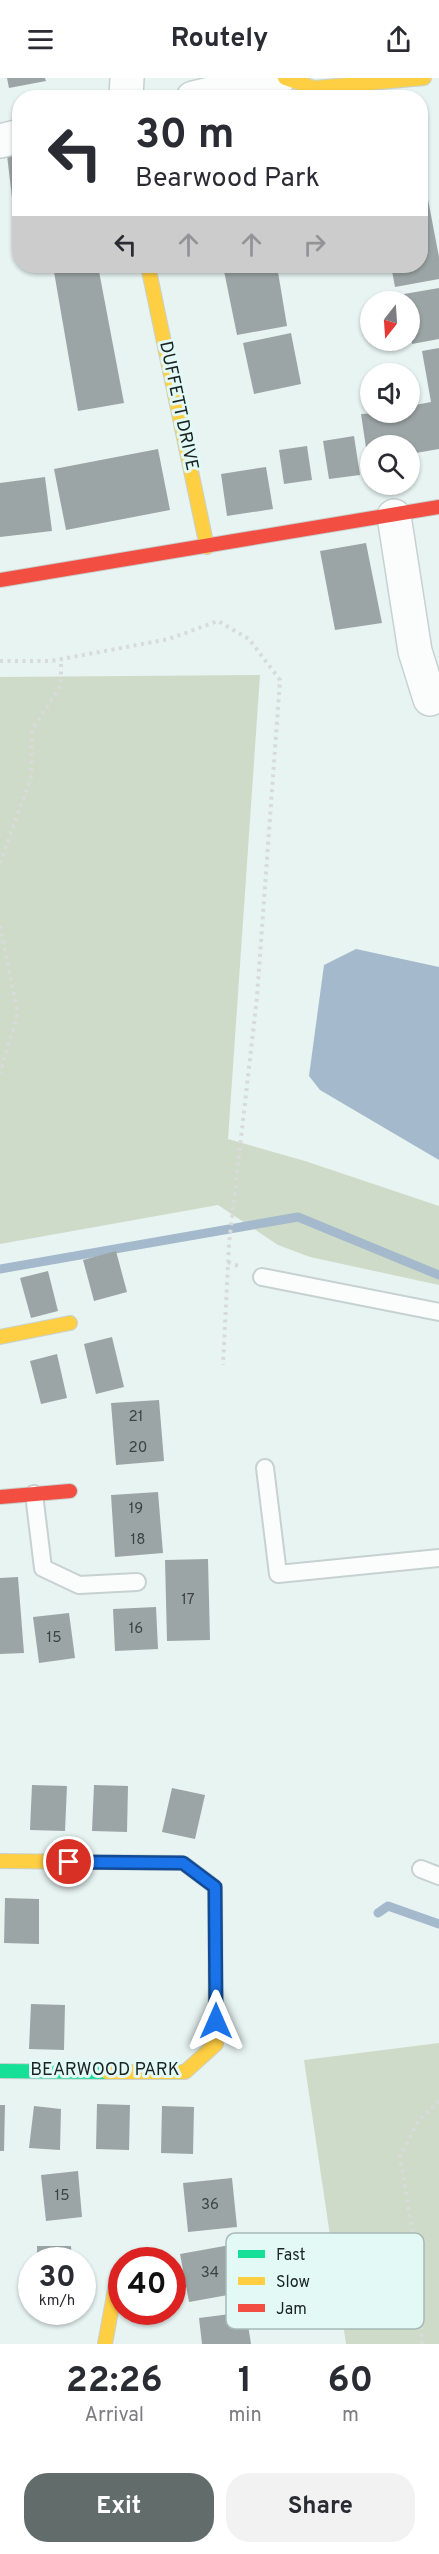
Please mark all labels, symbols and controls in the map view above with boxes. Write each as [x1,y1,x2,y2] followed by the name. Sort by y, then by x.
[171,22,268,56] text: Routely
[24,23,57,56] icon: menu
[382,23,415,56] icon: share
[135,110,234,163] text: 30 m
[36,114,114,192] icon: left
[135,162,320,196] text: Bearwood Park
[109,228,142,261] icon: left
[172,228,205,261] icon: ahead
[235,228,268,261] icon: ahead
[298,228,331,261] icon: right
[360,291,420,351] north arrow
[360,291,420,495] map controls
[153,339,203,473] street label: DUFFETT DRIVE
[360,363,420,423] button: sound
[360,435,420,495] button: search
[129,1408,143,1427] house number: 21
[129,1439,147,1458] house number: 20
[129,1500,143,1519] house number: 19
[131,1531,145,1550] house number: 18
[181,1591,195,1610] house number: 17
[129,1620,143,1639] house number: 16
[47,1629,61,1648] house number: 15
[43,1836,94,1887] pin
[52,1845,85,1878] icon: arrive
[184,1989,248,2053] position arrow
[30,2059,180,2082] street label: BEARWOOD PARK
[55,2187,69,2206] house number: 15
[201,2196,219,2215] house number: 36
[226,2233,424,2329] legend
[276,2246,306,2266] text: Fast
[108,2247,186,2325] speed limit sign: 40
[38,2260,76,2297] text: 30
[201,2264,219,2283] house number: 34
[276,2273,310,2293] text: Slow
[39,2292,75,2311] text: km/h
[276,2300,307,2320] text: Jam
[66,2359,163,2405] text: 22:26
[238,2359,252,2405] text: 1
[327,2359,373,2405] text: 60
[84,2403,144,2429] text: Arrival
[228,2403,262,2429] text: min
[342,2403,359,2429] text: m
[24,2473,214,2542] button: Exit
[226,2473,415,2542] button: Share

